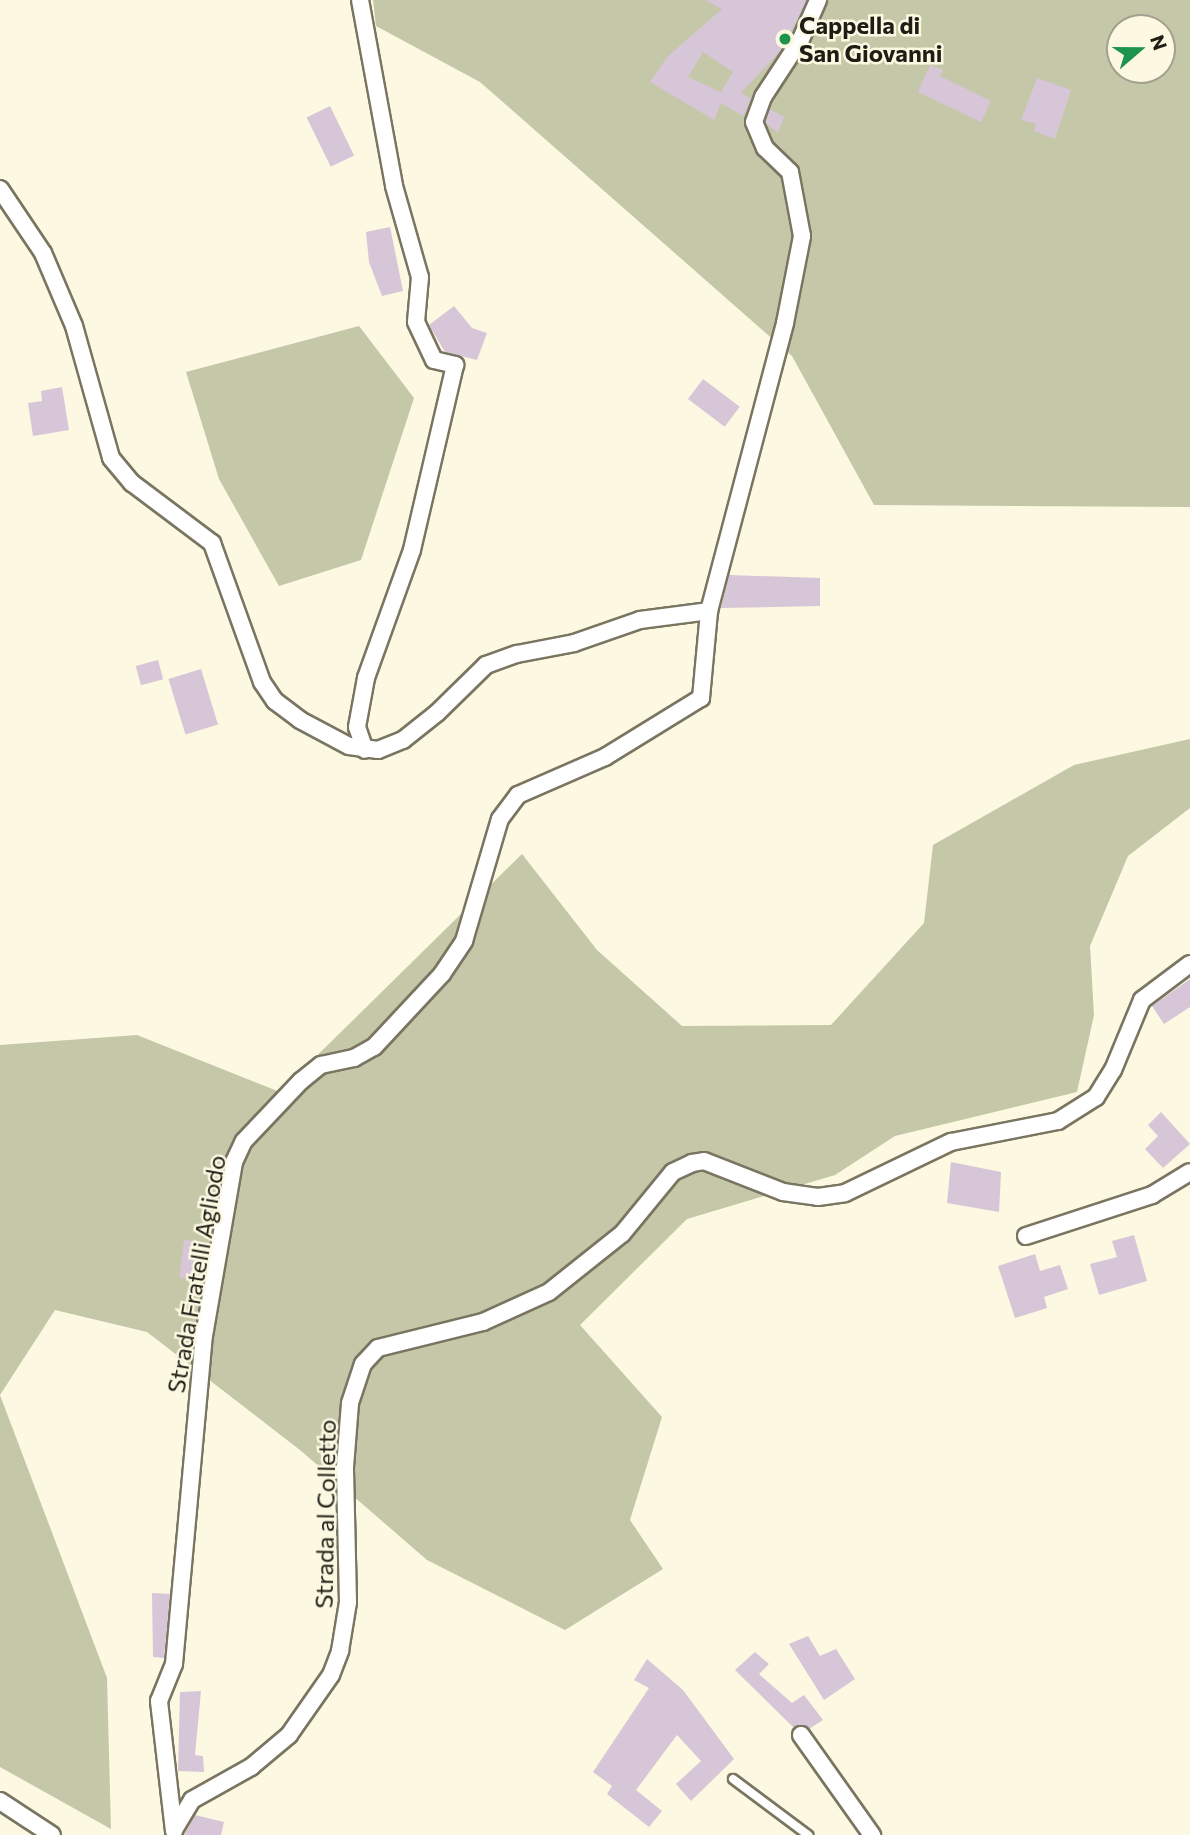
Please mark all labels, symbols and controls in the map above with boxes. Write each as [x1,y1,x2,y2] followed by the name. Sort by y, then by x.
[799,11,942,67] place label: Cappella di San Giovanni
[1106,14,1176,84] north arrow
[777,31,793,47] marker: Cappella di San Giovanni
[1146,32,1173,53] text: N
[161,1153,231,1395] street label: Strada Fratelli Agliodo
[309,1419,341,1609] street label: Strada al Colletto

